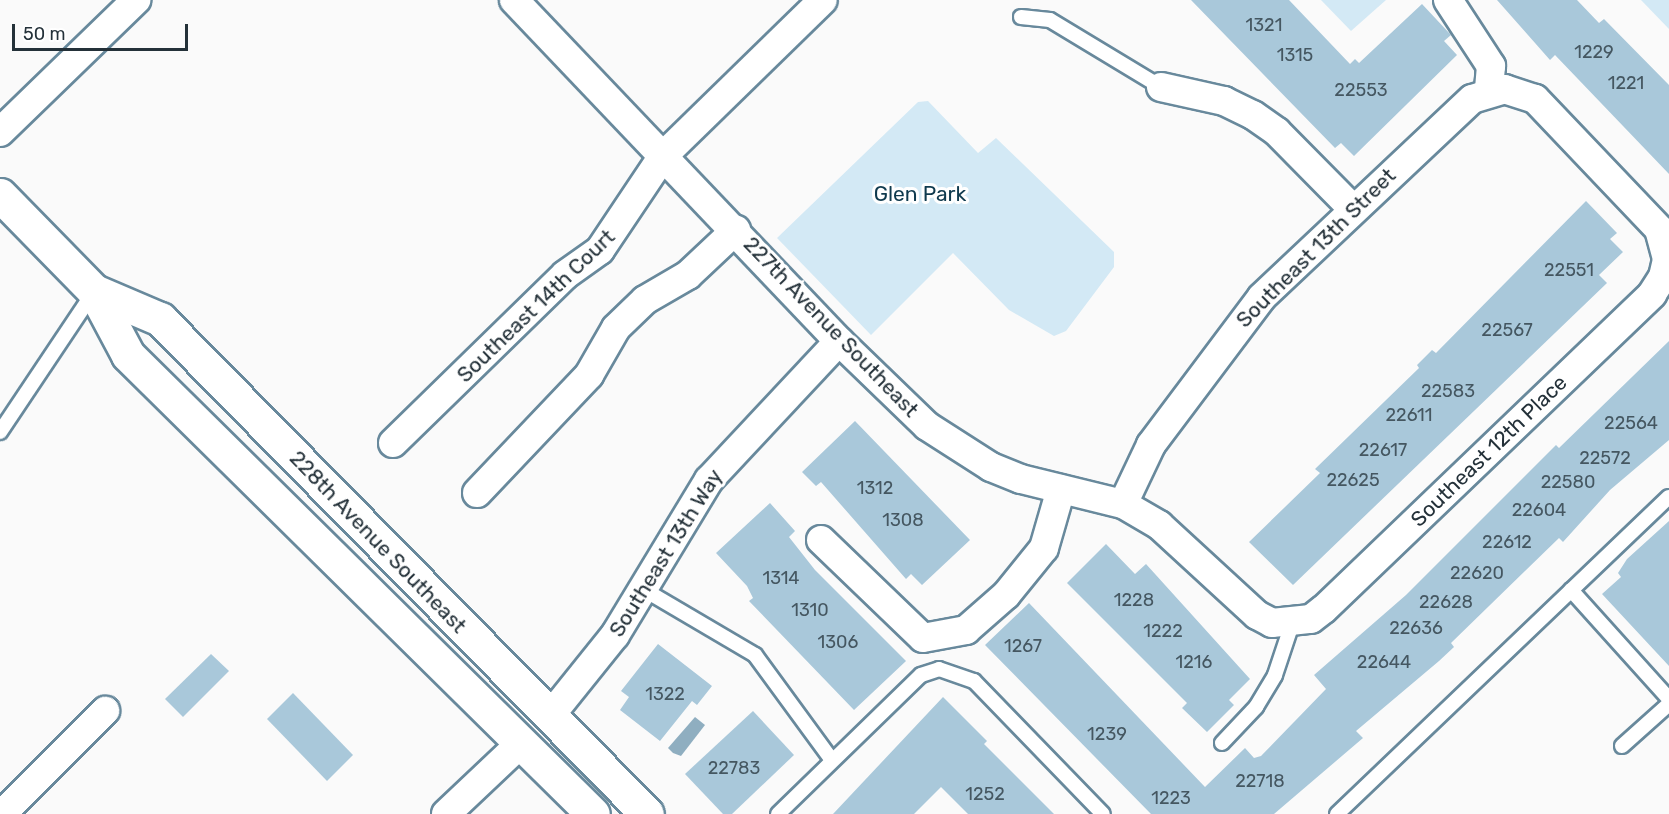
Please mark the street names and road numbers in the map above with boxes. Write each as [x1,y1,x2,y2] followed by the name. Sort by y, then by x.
[1231,163,1401,333] street label: Southeast 13th Street
[452,224,620,388] street label: Southeast 14th Court
[738,231,924,423] street label: 227th Avenue Southeast
[1406,370,1572,532] street label: Southeast 12th Place
[284,446,472,638] street label: 228th Avenue Southeast
[604,464,728,642] street label: Southeast 13th Way

